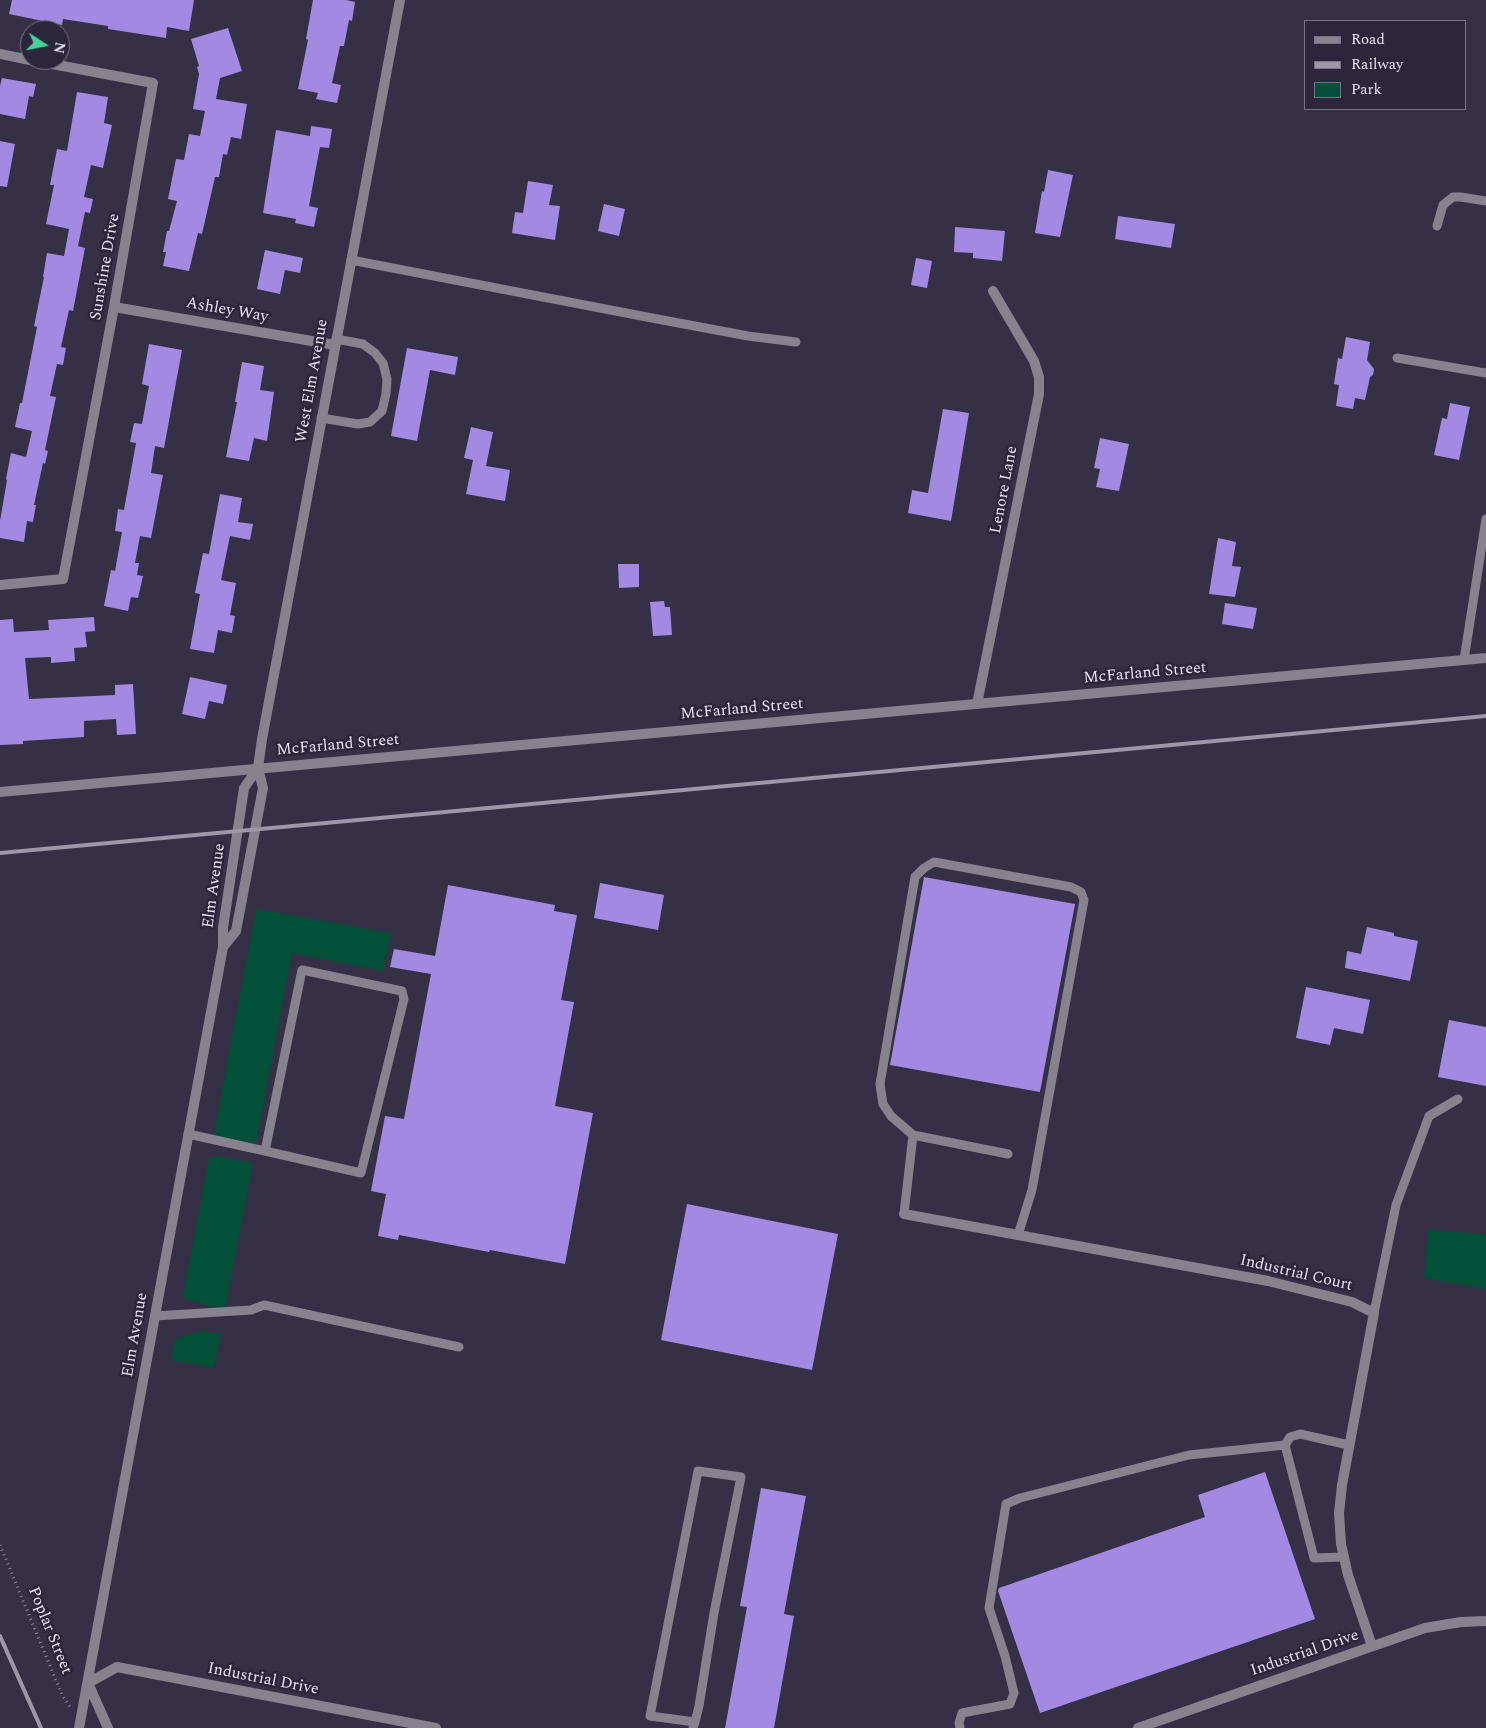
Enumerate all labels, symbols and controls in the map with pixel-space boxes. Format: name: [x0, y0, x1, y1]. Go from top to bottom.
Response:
north arrow: [20, 20, 70, 70]
legend: [1304, 20, 1466, 110]
text: Road: [1351, 28, 1385, 51]
text: N: [48, 40, 71, 55]
text: Railway: [1351, 53, 1403, 76]
text: Park: [1351, 78, 1382, 101]
street label: Sunshine Drive: [87, 212, 125, 322]
street label: Ashley Way: [184, 294, 270, 328]
street label: West Elm Avenue: [293, 318, 333, 444]
street label: Lenore Lane: [987, 445, 1023, 535]
street label: McFarland Street: [1083, 659, 1207, 689]
street label: McFarland Street: [680, 695, 804, 725]
street label: McFarland Street: [276, 731, 400, 761]
street label: Elm Avenue: [200, 842, 230, 930]
street label: Industrial Court: [1238, 1252, 1354, 1296]
street label: Elm Avenue: [119, 1291, 153, 1379]
street label: Poplar Street: [23, 1585, 75, 1677]
street label: Industrial Drive: [1248, 1627, 1362, 1681]
street label: Industrial Drive: [206, 1660, 320, 1700]

